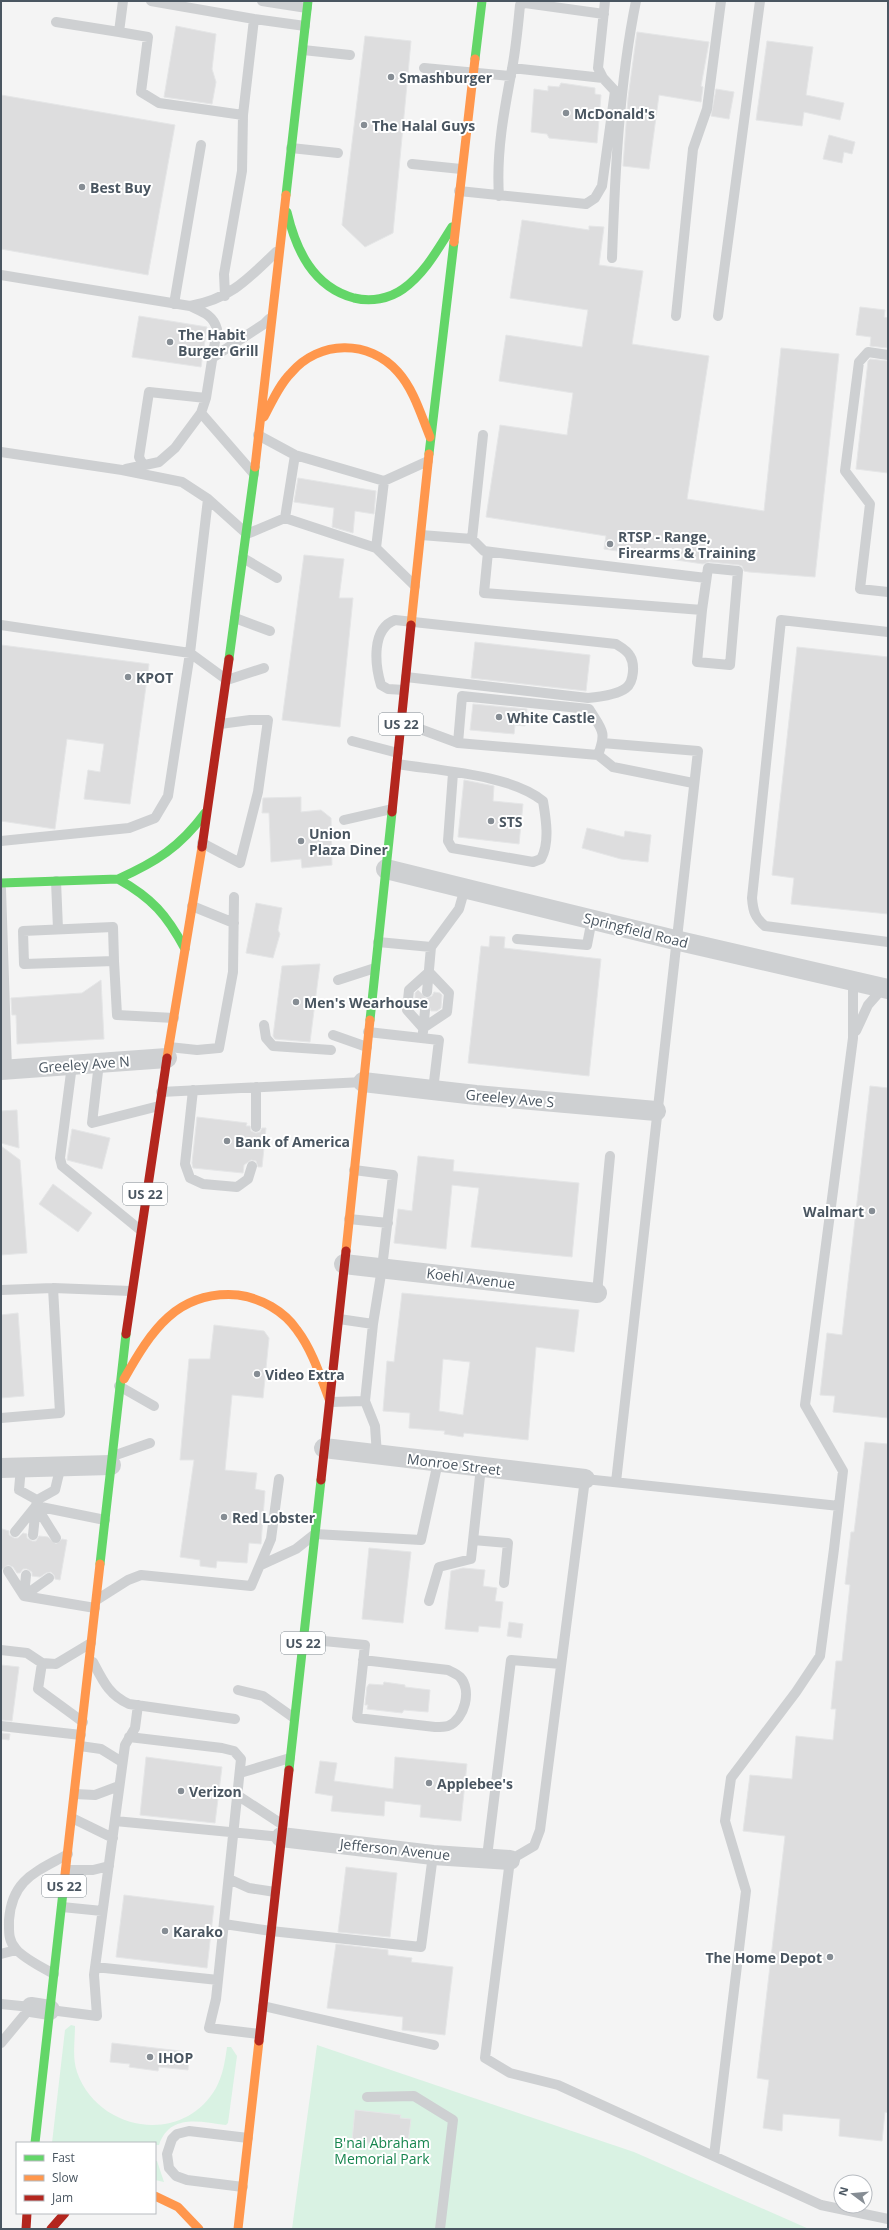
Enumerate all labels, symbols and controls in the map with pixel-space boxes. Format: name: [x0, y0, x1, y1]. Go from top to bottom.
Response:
place label: Smashburger: [399, 68, 493, 87]
marker: Smashburger: [386, 72, 396, 82]
place label: McDonald's: [574, 104, 655, 123]
marker: McDonald's: [561, 108, 571, 118]
place label: The Halal Guys: [372, 116, 475, 135]
marker: The Halal Guys: [359, 120, 369, 130]
place label: Best Buy: [90, 178, 151, 197]
marker: Best Buy: [77, 182, 87, 192]
place label: The Habit Burger Grill: [178, 325, 258, 360]
marker: The Habit Burger Grill: [165, 337, 175, 347]
place label: RTSP - Range, Firearms & Training: [618, 527, 756, 562]
marker: RTSP - Range, Firearms & Training: [605, 539, 615, 549]
place label: KPOT: [136, 668, 173, 687]
marker: KPOT: [123, 672, 133, 682]
place label: White Castle: [507, 708, 595, 727]
marker: White Castle: [494, 712, 504, 722]
road number: US 22: [379, 713, 423, 735]
place label: STS: [499, 812, 523, 831]
marker: STS: [486, 816, 496, 826]
place label: Union Plaza Diner: [309, 824, 389, 859]
marker: Union Plaza Diner: [296, 836, 306, 846]
street label: Springfield Road: [582, 908, 690, 952]
place label: Men's Wearhouse: [304, 993, 428, 1012]
marker: Men's Wearhouse: [291, 997, 301, 1007]
street label: Greeley Ave N: [38, 1051, 130, 1077]
street label: Greeley Ave S: [465, 1085, 555, 1111]
place label: Bank of America: [235, 1132, 350, 1151]
marker: Bank of America: [222, 1136, 232, 1146]
road number: US 22: [123, 1183, 167, 1205]
place label: Walmart: [803, 1202, 864, 1221]
marker: Walmart: [867, 1206, 877, 1216]
street label: Koehl Avenue: [425, 1263, 517, 1293]
place label: Video Extra: [265, 1365, 345, 1384]
marker: Video Extra: [252, 1369, 262, 1379]
street label: Monroe Street: [406, 1449, 502, 1479]
place label: Red Lobster: [232, 1508, 316, 1527]
marker: Red Lobster: [219, 1512, 229, 1522]
road number: US 22: [281, 1632, 325, 1654]
place label: Applebee's: [437, 1774, 513, 1793]
marker: Applebee's: [424, 1778, 434, 1788]
place label: Verizon: [189, 1782, 242, 1801]
marker: Verizon: [176, 1786, 186, 1796]
street label: Jefferson Avenue: [337, 1834, 451, 1864]
road number: US 22: [42, 1875, 86, 1897]
place label: Karako: [173, 1922, 223, 1941]
marker: Karako: [160, 1926, 170, 1936]
place label: The Home Depot: [706, 1948, 822, 1967]
marker: The Home Depot: [825, 1952, 835, 1962]
place label: IHOP: [158, 2048, 193, 2067]
marker: IHOP: [145, 2052, 155, 2062]
park label: B'nai Abraham Memorial Park: [334, 2133, 430, 2168]
legend: [16, 2142, 156, 2214]
text: Fast: [52, 2149, 75, 2166]
text: Slow: [52, 2169, 79, 2186]
north arrow: [833, 2174, 873, 2214]
text: N: [834, 2185, 851, 2197]
text: Jam: [51, 2189, 73, 2206]

